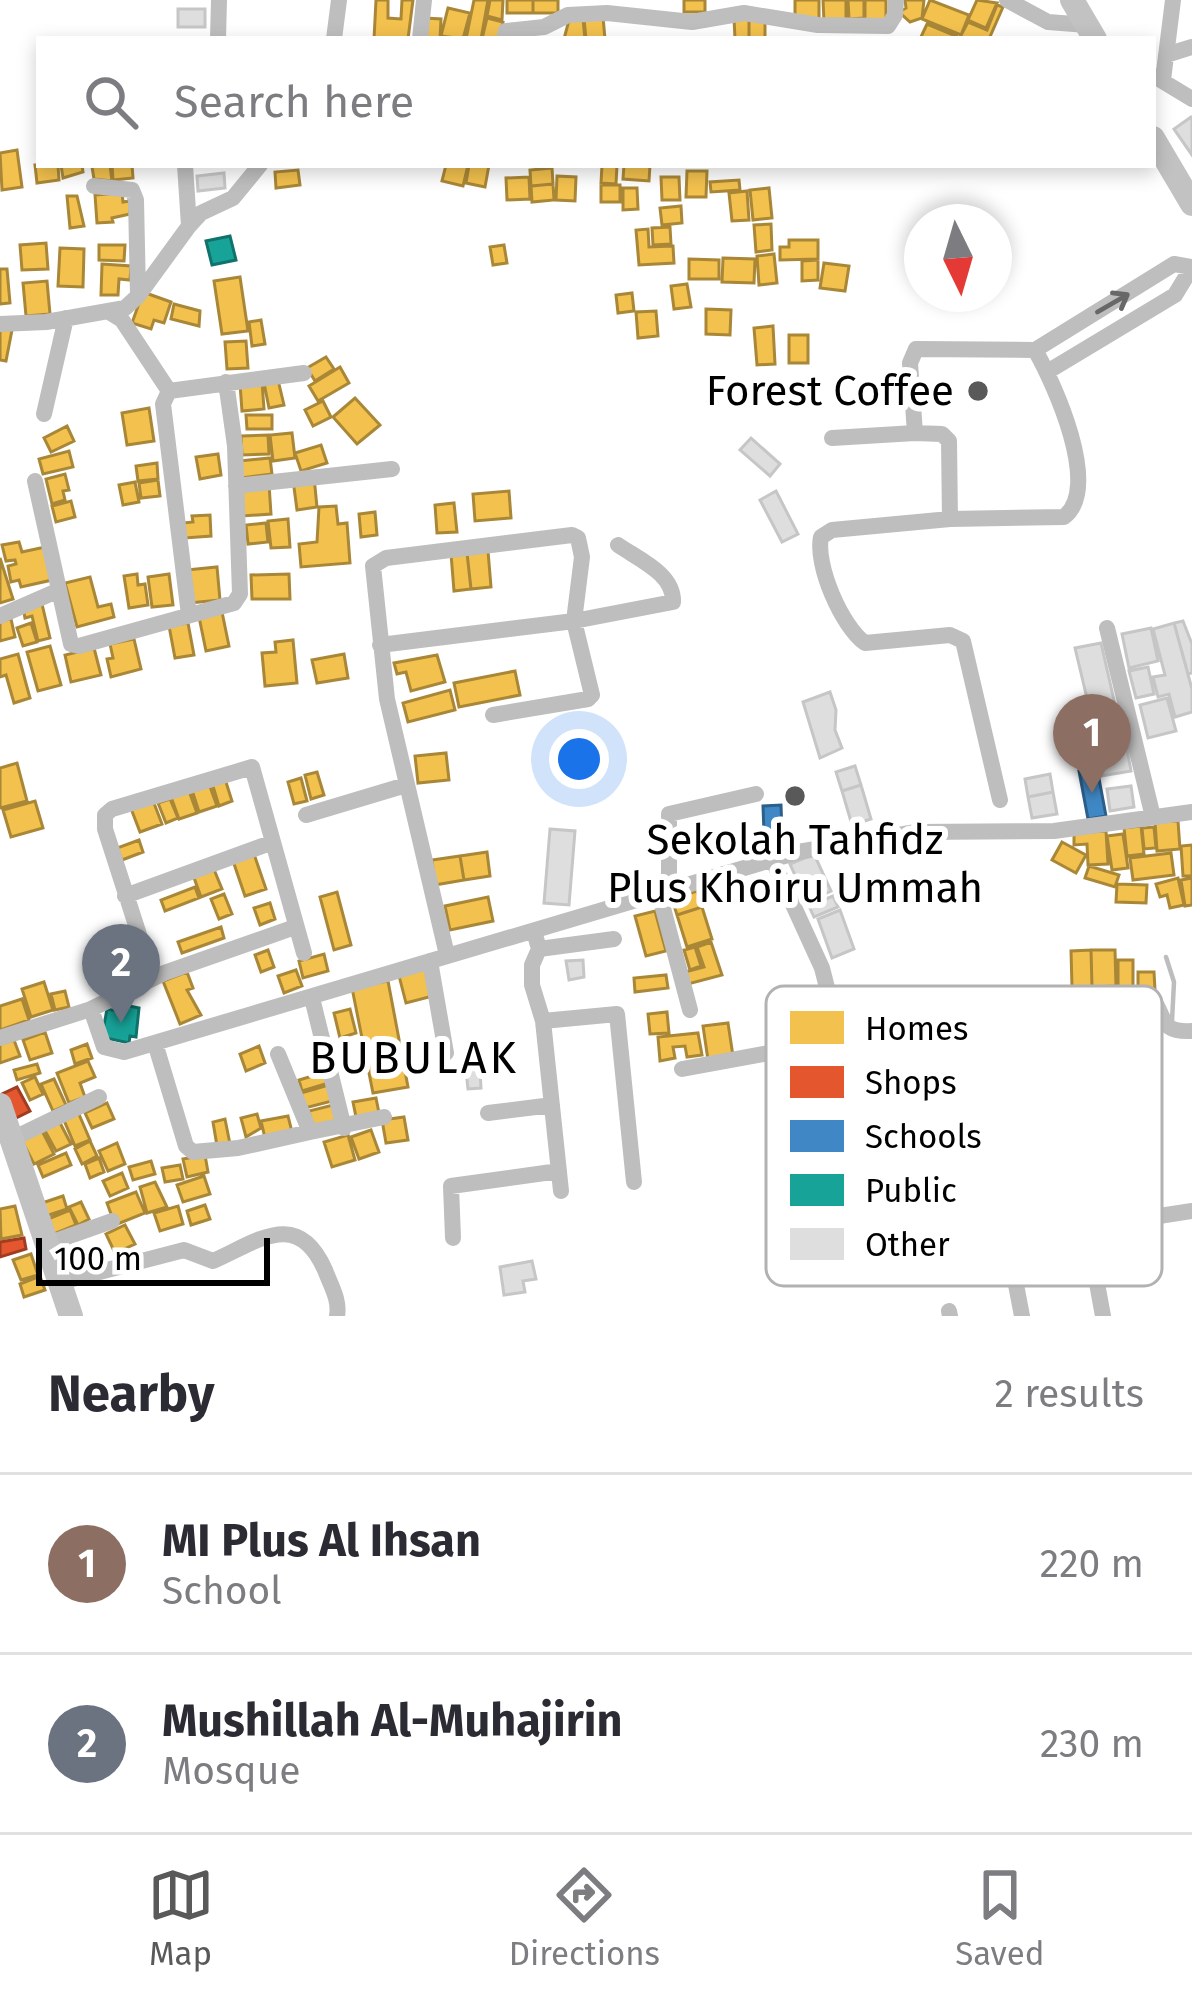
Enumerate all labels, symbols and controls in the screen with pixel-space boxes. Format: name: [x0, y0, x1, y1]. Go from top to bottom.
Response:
search box: [36, 36, 1156, 168]
icon: search: [78, 69, 144, 135]
text: Search here: [174, 75, 414, 129]
north arrow: [904, 204, 1012, 312]
one-way arrow: [1095, 290, 1130, 314]
place label: Forest Coffee: [706, 366, 954, 416]
marker: Forest Coffee: [965, 378, 991, 404]
pin: 1: [1053, 694, 1131, 793]
your location: [549, 729, 609, 789]
marker: Sekolah Tahfidz Plus Khoiru Ummah: [782, 783, 808, 809]
place label: Sekolah Tahfidz Plus Khoiru Ummah: [607, 815, 983, 913]
pin: 2: [82, 924, 160, 1023]
legend: [766, 986, 1162, 1286]
text: Homes: [865, 1009, 968, 1049]
district label: BUBULAK: [309, 1031, 519, 1085]
text: Shops: [865, 1063, 957, 1103]
text: Schools: [865, 1117, 982, 1157]
text: Public: [865, 1171, 957, 1211]
text: Other: [865, 1225, 950, 1265]
scale bar: [36, 1232, 270, 1285]
text: 100 m: [54, 1239, 142, 1279]
text: Nearby: [48, 1363, 214, 1425]
text: 2 results: [995, 1371, 1144, 1417]
text: MI Plus Al Ihsan: [162, 1514, 481, 1568]
text: 1: [78, 1541, 96, 1587]
text: 220 m: [1040, 1541, 1144, 1587]
text: School: [162, 1568, 282, 1614]
text: Mushillah Al-Muhajirin: [162, 1694, 622, 1748]
text: 2: [77, 1721, 97, 1767]
text: 230 m: [1040, 1721, 1144, 1767]
text: Mosque: [162, 1748, 301, 1794]
tab: Map: [148, 1862, 214, 1974]
tab: Directions: [509, 1862, 660, 1974]
tab: Saved: [955, 1862, 1044, 1974]

